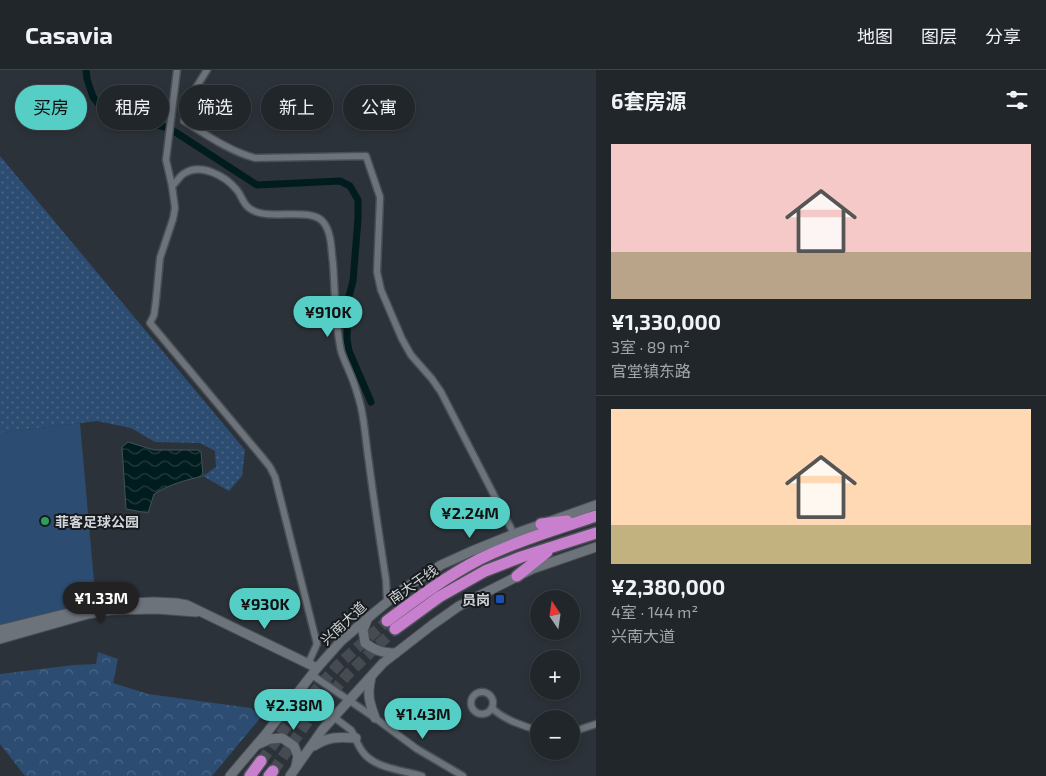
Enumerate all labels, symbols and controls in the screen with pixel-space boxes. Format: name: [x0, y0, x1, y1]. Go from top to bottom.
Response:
text: Casavia: [25, 20, 113, 49]
text: 地图: [857, 25, 893, 47]
text: 图层: [921, 25, 957, 47]
text: 分享: [985, 25, 1021, 47]
chip: 买房: [15, 85, 87, 130]
chip: 租房: [97, 85, 169, 130]
chip: 筛选: [179, 85, 251, 130]
chip: 新上: [261, 85, 333, 130]
chip: 公寓: [343, 85, 415, 130]
icon: filters: [1003, 86, 1031, 114]
text: 6套房源: [611, 88, 686, 113]
icon: home: [776, 176, 866, 266]
pin: ¥910K: [293, 296, 363, 338]
text: ¥910K: [304, 302, 352, 321]
text: ¥1,330,000: [611, 309, 721, 334]
text: 3室 · 89 m²: [611, 337, 690, 356]
text: 官堂镇东路: [611, 361, 691, 380]
icon: home: [776, 442, 866, 532]
pin: ¥2.24M: [429, 496, 511, 539]
text: ¥2.24M: [441, 503, 499, 522]
place label: 菲客足球公园: [55, 513, 139, 530]
marker: 菲客足球公园: [39, 515, 51, 527]
street label: 南大干线: [385, 561, 441, 607]
text: ¥2,380,000: [611, 574, 725, 599]
pin: ¥1.33M: [60, 582, 142, 624]
text: ¥1.33M: [74, 588, 128, 607]
pin: ¥930K: [230, 588, 300, 630]
north arrow: [530, 590, 580, 640]
map controls: [530, 590, 580, 760]
place label: 员岗: [462, 591, 490, 608]
marker: 员岗: [494, 593, 506, 605]
text: ¥930K: [240, 594, 290, 613]
street label: 兴南大道: [317, 598, 369, 648]
text: 4室 · 144 m²: [611, 602, 698, 621]
text: 兴南大道: [611, 626, 675, 645]
button: +: [530, 650, 580, 700]
pin: ¥2.38M: [253, 688, 335, 731]
text: ¥2.38M: [265, 695, 323, 714]
pin: ¥1.43M: [382, 698, 464, 740]
text: ¥1.43M: [395, 704, 451, 723]
button: −: [530, 710, 580, 760]

